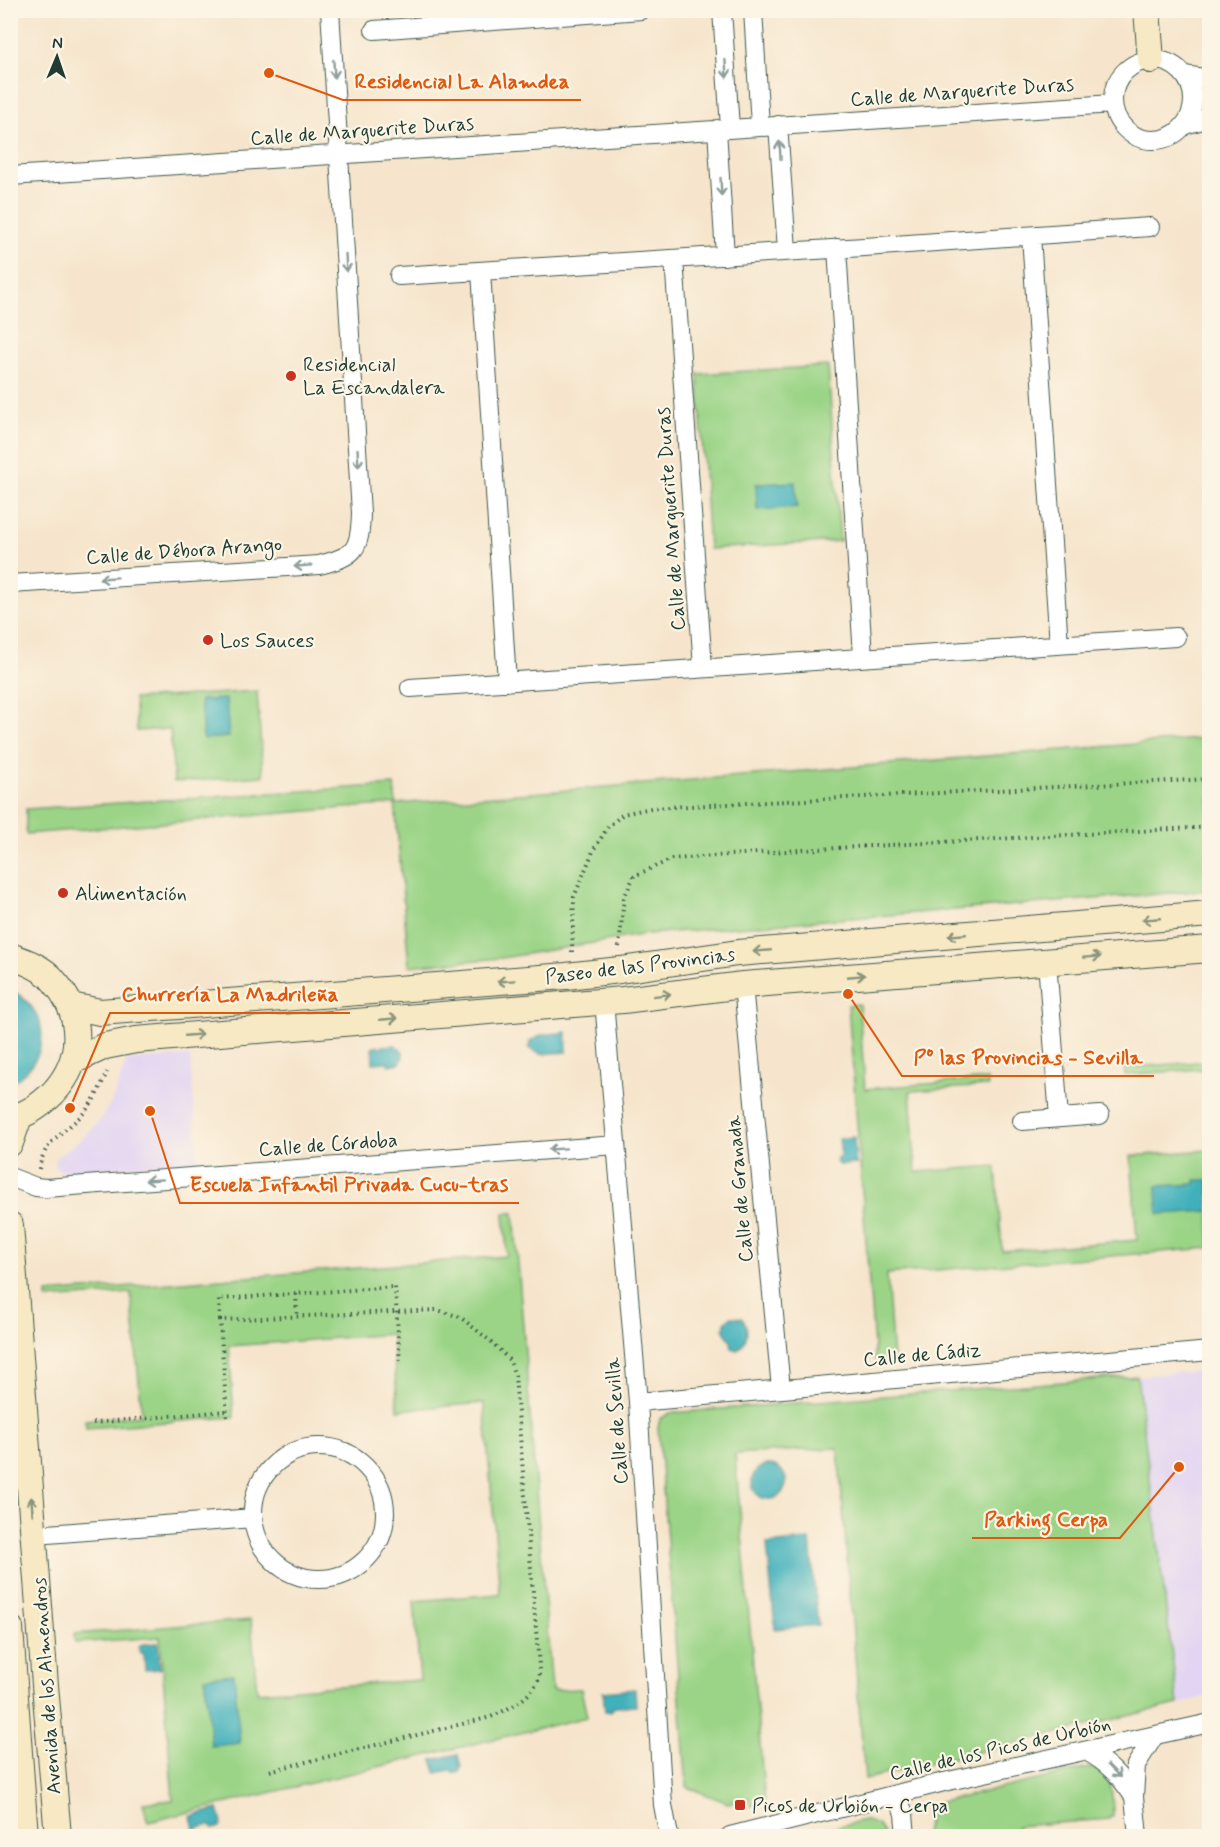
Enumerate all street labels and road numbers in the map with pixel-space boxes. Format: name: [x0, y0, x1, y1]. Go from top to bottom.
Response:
street label: Calle de Marguerite Duras: [849, 71, 1075, 114]
street label: Calle de Marguerite Duras: [249, 110, 475, 153]
street label: Calle de Marguerite Duras: [650, 406, 693, 632]
street label: Calle de Débora Arango: [85, 531, 283, 573]
street label: Paseo de las Provincias: [544, 941, 737, 992]
street label: Calle de Granada: [721, 1113, 760, 1263]
street label: Calle de Córdoba: [258, 1127, 399, 1164]
street label: Calle de Cádiz: [862, 1337, 982, 1374]
street label: Calle de Sevilla: [600, 1355, 635, 1485]
street label: Avenida de los Almendros: [26, 1576, 69, 1795]
street label: Calle de los Picos de Urbión: [887, 1711, 1114, 1788]

